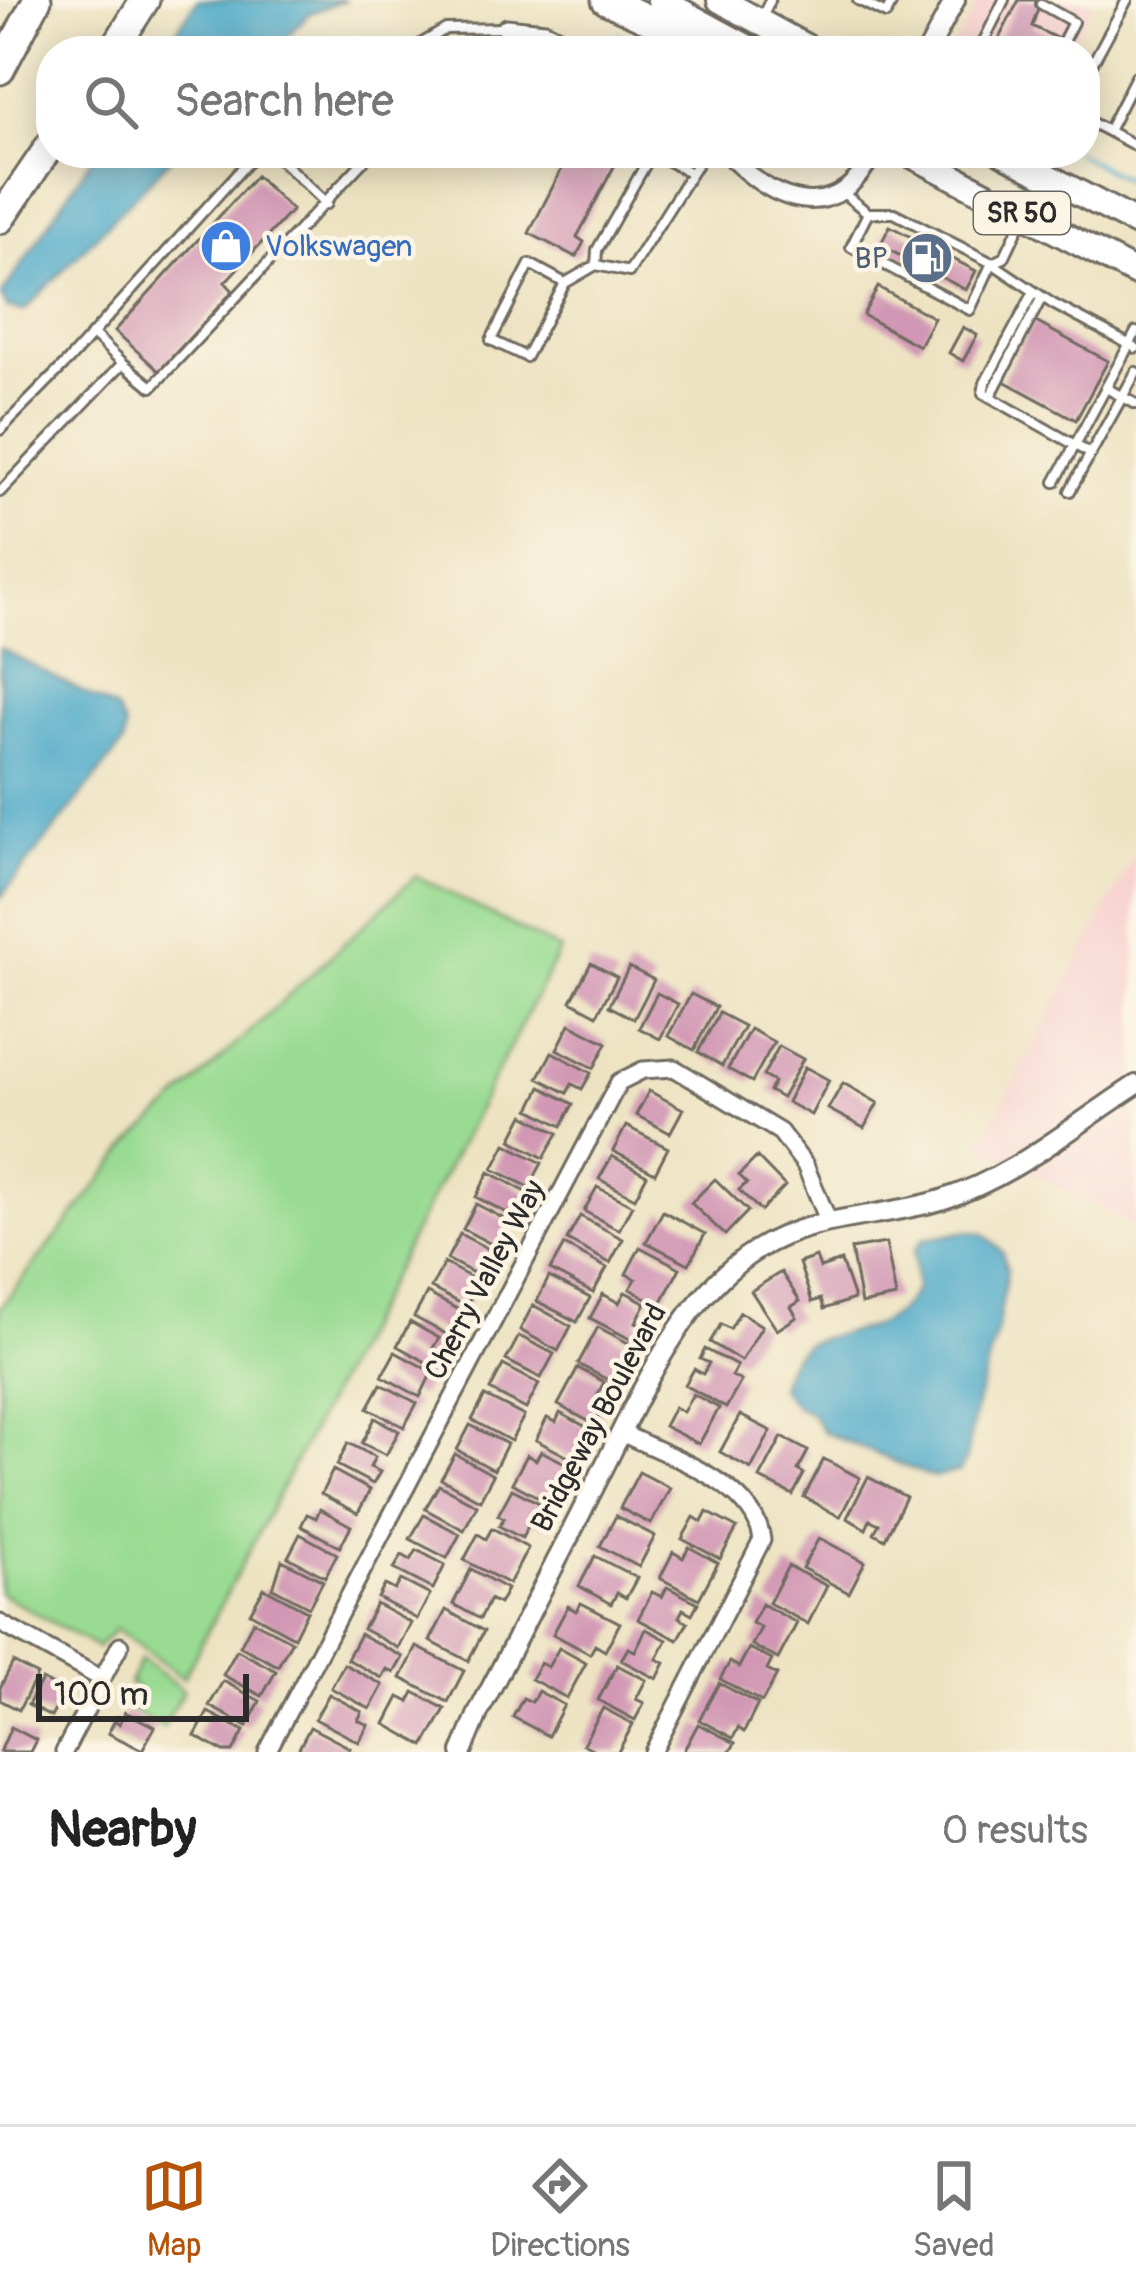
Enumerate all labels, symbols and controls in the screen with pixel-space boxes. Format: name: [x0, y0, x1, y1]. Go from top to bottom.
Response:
search box: [36, 36, 1100, 168]
icon: search: [78, 69, 144, 135]
text: Search here: [174, 74, 394, 130]
road number: SR 50: [974, 192, 1070, 234]
shop icon: Volkswagen: [198, 218, 254, 274]
place label: Volkswagen: [265, 228, 413, 265]
fuel station icon: BP: [899, 230, 955, 286]
place label: BP: [854, 240, 888, 277]
street label: Cherry Valley Way: [417, 1174, 553, 1386]
street label: Bridgeway Boulevard: [523, 1297, 675, 1539]
scale bar: [36, 1668, 249, 1721]
text: 100 m: [54, 1674, 148, 1715]
text: Nearby: [48, 1798, 196, 1862]
text: 0 results: [942, 1806, 1088, 1855]
tab: Map: [141, 2153, 207, 2266]
tab: Directions: [490, 2153, 630, 2266]
tab: Saved: [913, 2153, 995, 2266]

